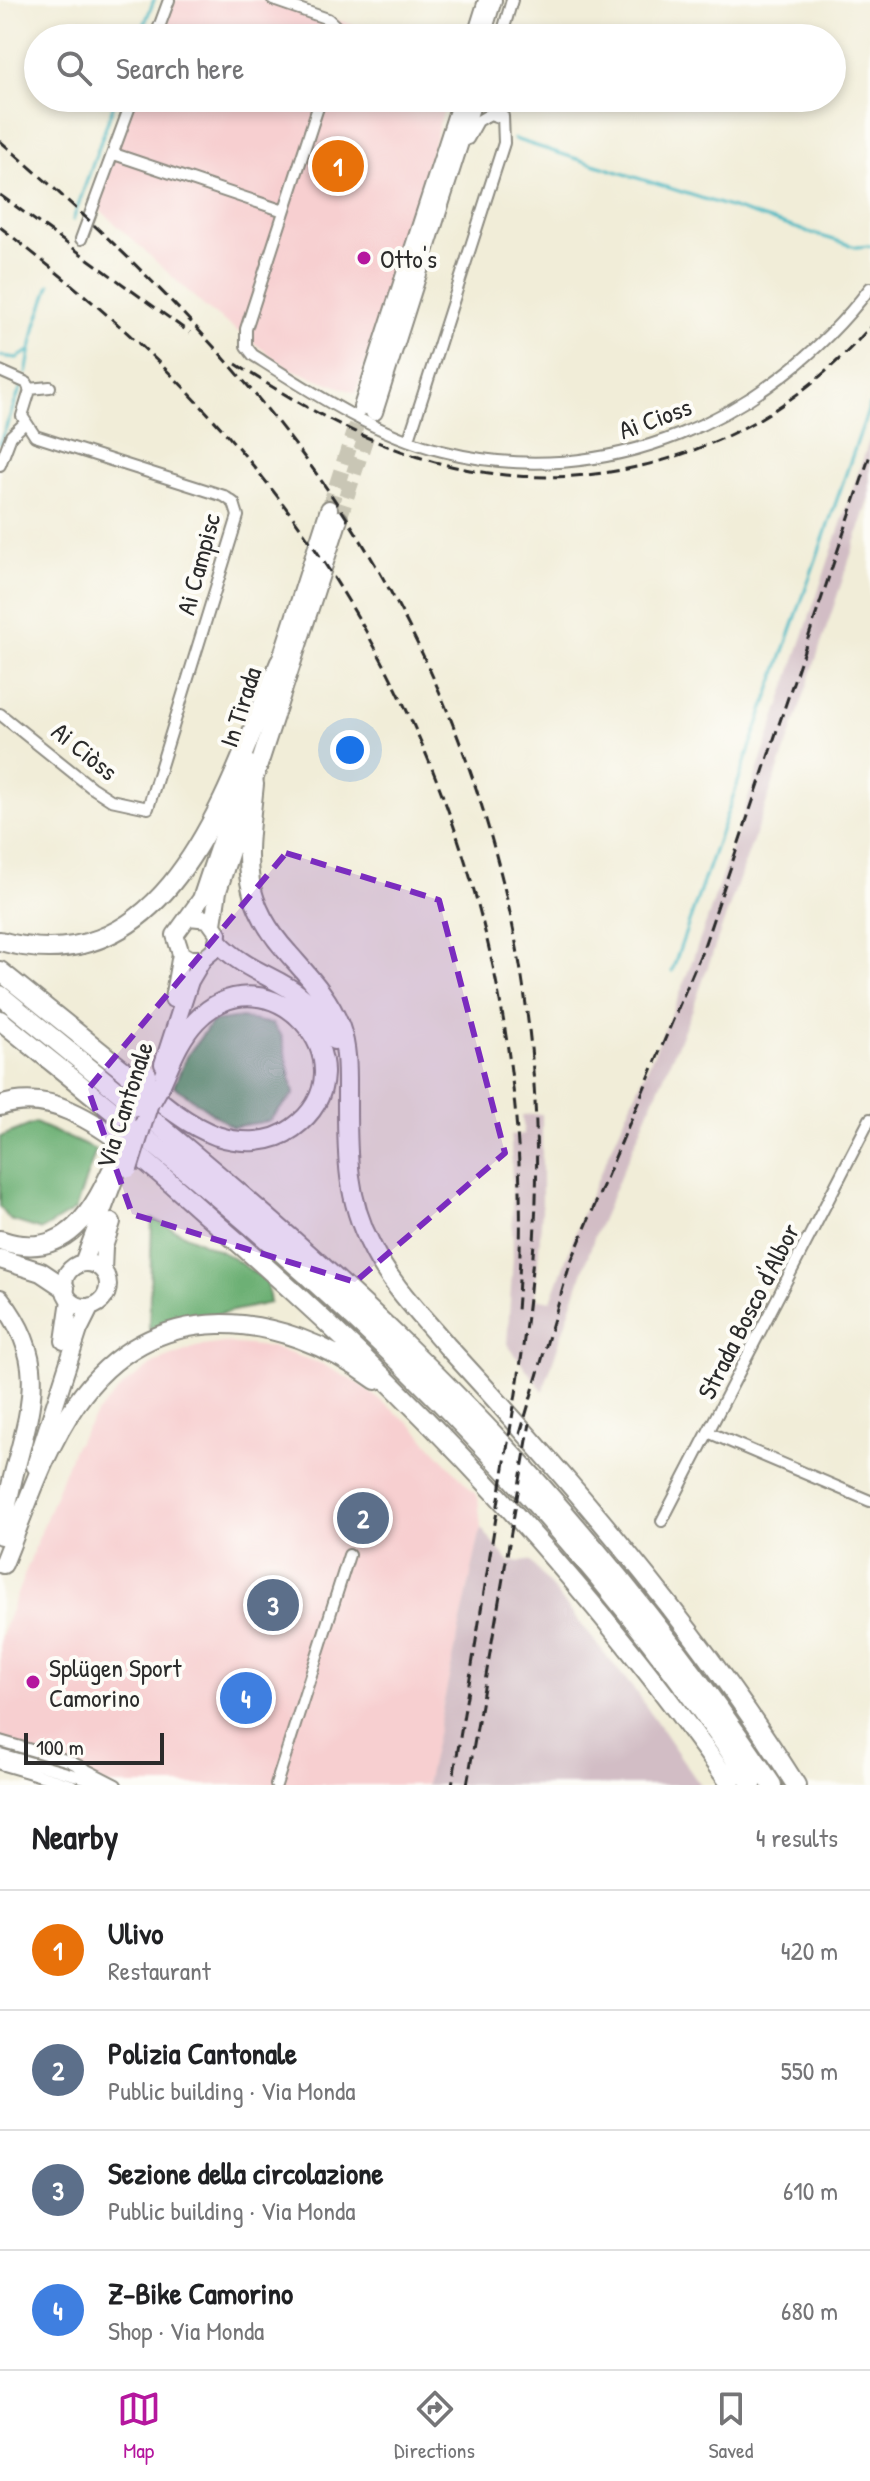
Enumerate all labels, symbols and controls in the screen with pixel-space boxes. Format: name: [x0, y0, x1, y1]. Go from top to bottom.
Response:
search box: [24, 24, 846, 112]
icon: search: [52, 46, 96, 90]
text: Search here: [116, 48, 244, 88]
pin: 1: [312, 136, 364, 196]
place label: Otto's: [380, 241, 437, 276]
marker: Otto's: [355, 249, 373, 267]
street label: Ai Cioss: [614, 389, 696, 447]
street label: Ai Campisc: [168, 509, 228, 619]
street label: In Tirada: [211, 662, 269, 752]
street label: Ai Ciòss: [45, 714, 125, 788]
your location: [330, 730, 370, 770]
street label: Via Cantonale: [87, 1037, 161, 1173]
street label: Strada Bosco d'Albor: [689, 1217, 807, 1405]
pin: 2: [337, 1488, 389, 1548]
pin: 3: [247, 1575, 299, 1635]
place label: Splügen Sport Camorino: [49, 1650, 183, 1715]
pin: 4: [220, 1668, 272, 1728]
marker: Splügen Sport Camorino: [24, 1673, 42, 1691]
scale bar: [24, 1729, 164, 1765]
text: 100 m: [36, 1732, 84, 1762]
text: Nearby: [32, 1814, 118, 1860]
text: 4 results: [756, 1820, 838, 1855]
text: Ulivo: [108, 1913, 163, 1953]
text: 1: [53, 1933, 63, 1968]
text: 420 m: [781, 1933, 838, 1968]
text: Restaurant: [108, 1953, 211, 1988]
text: Polizia Cantonale: [108, 2033, 297, 2073]
text: 2: [52, 2053, 64, 2088]
text: 550 m: [781, 2053, 838, 2088]
text: Public building · Via Monda: [108, 2073, 355, 2108]
text: Sezione della circolazione: [108, 2153, 384, 2193]
text: 3: [52, 2173, 64, 2208]
text: 610 m: [783, 2173, 838, 2208]
text: Public building · Via Monda: [108, 2193, 355, 2228]
text: Z-Bike Camorino: [108, 2273, 293, 2313]
text: 4: [53, 2293, 63, 2328]
text: 680 m: [781, 2293, 838, 2328]
text: Shop · Via Monda: [108, 2313, 264, 2348]
tab: Map: [117, 2387, 161, 2465]
tab: Directions: [394, 2387, 475, 2465]
tab: Saved: [708, 2387, 753, 2465]

